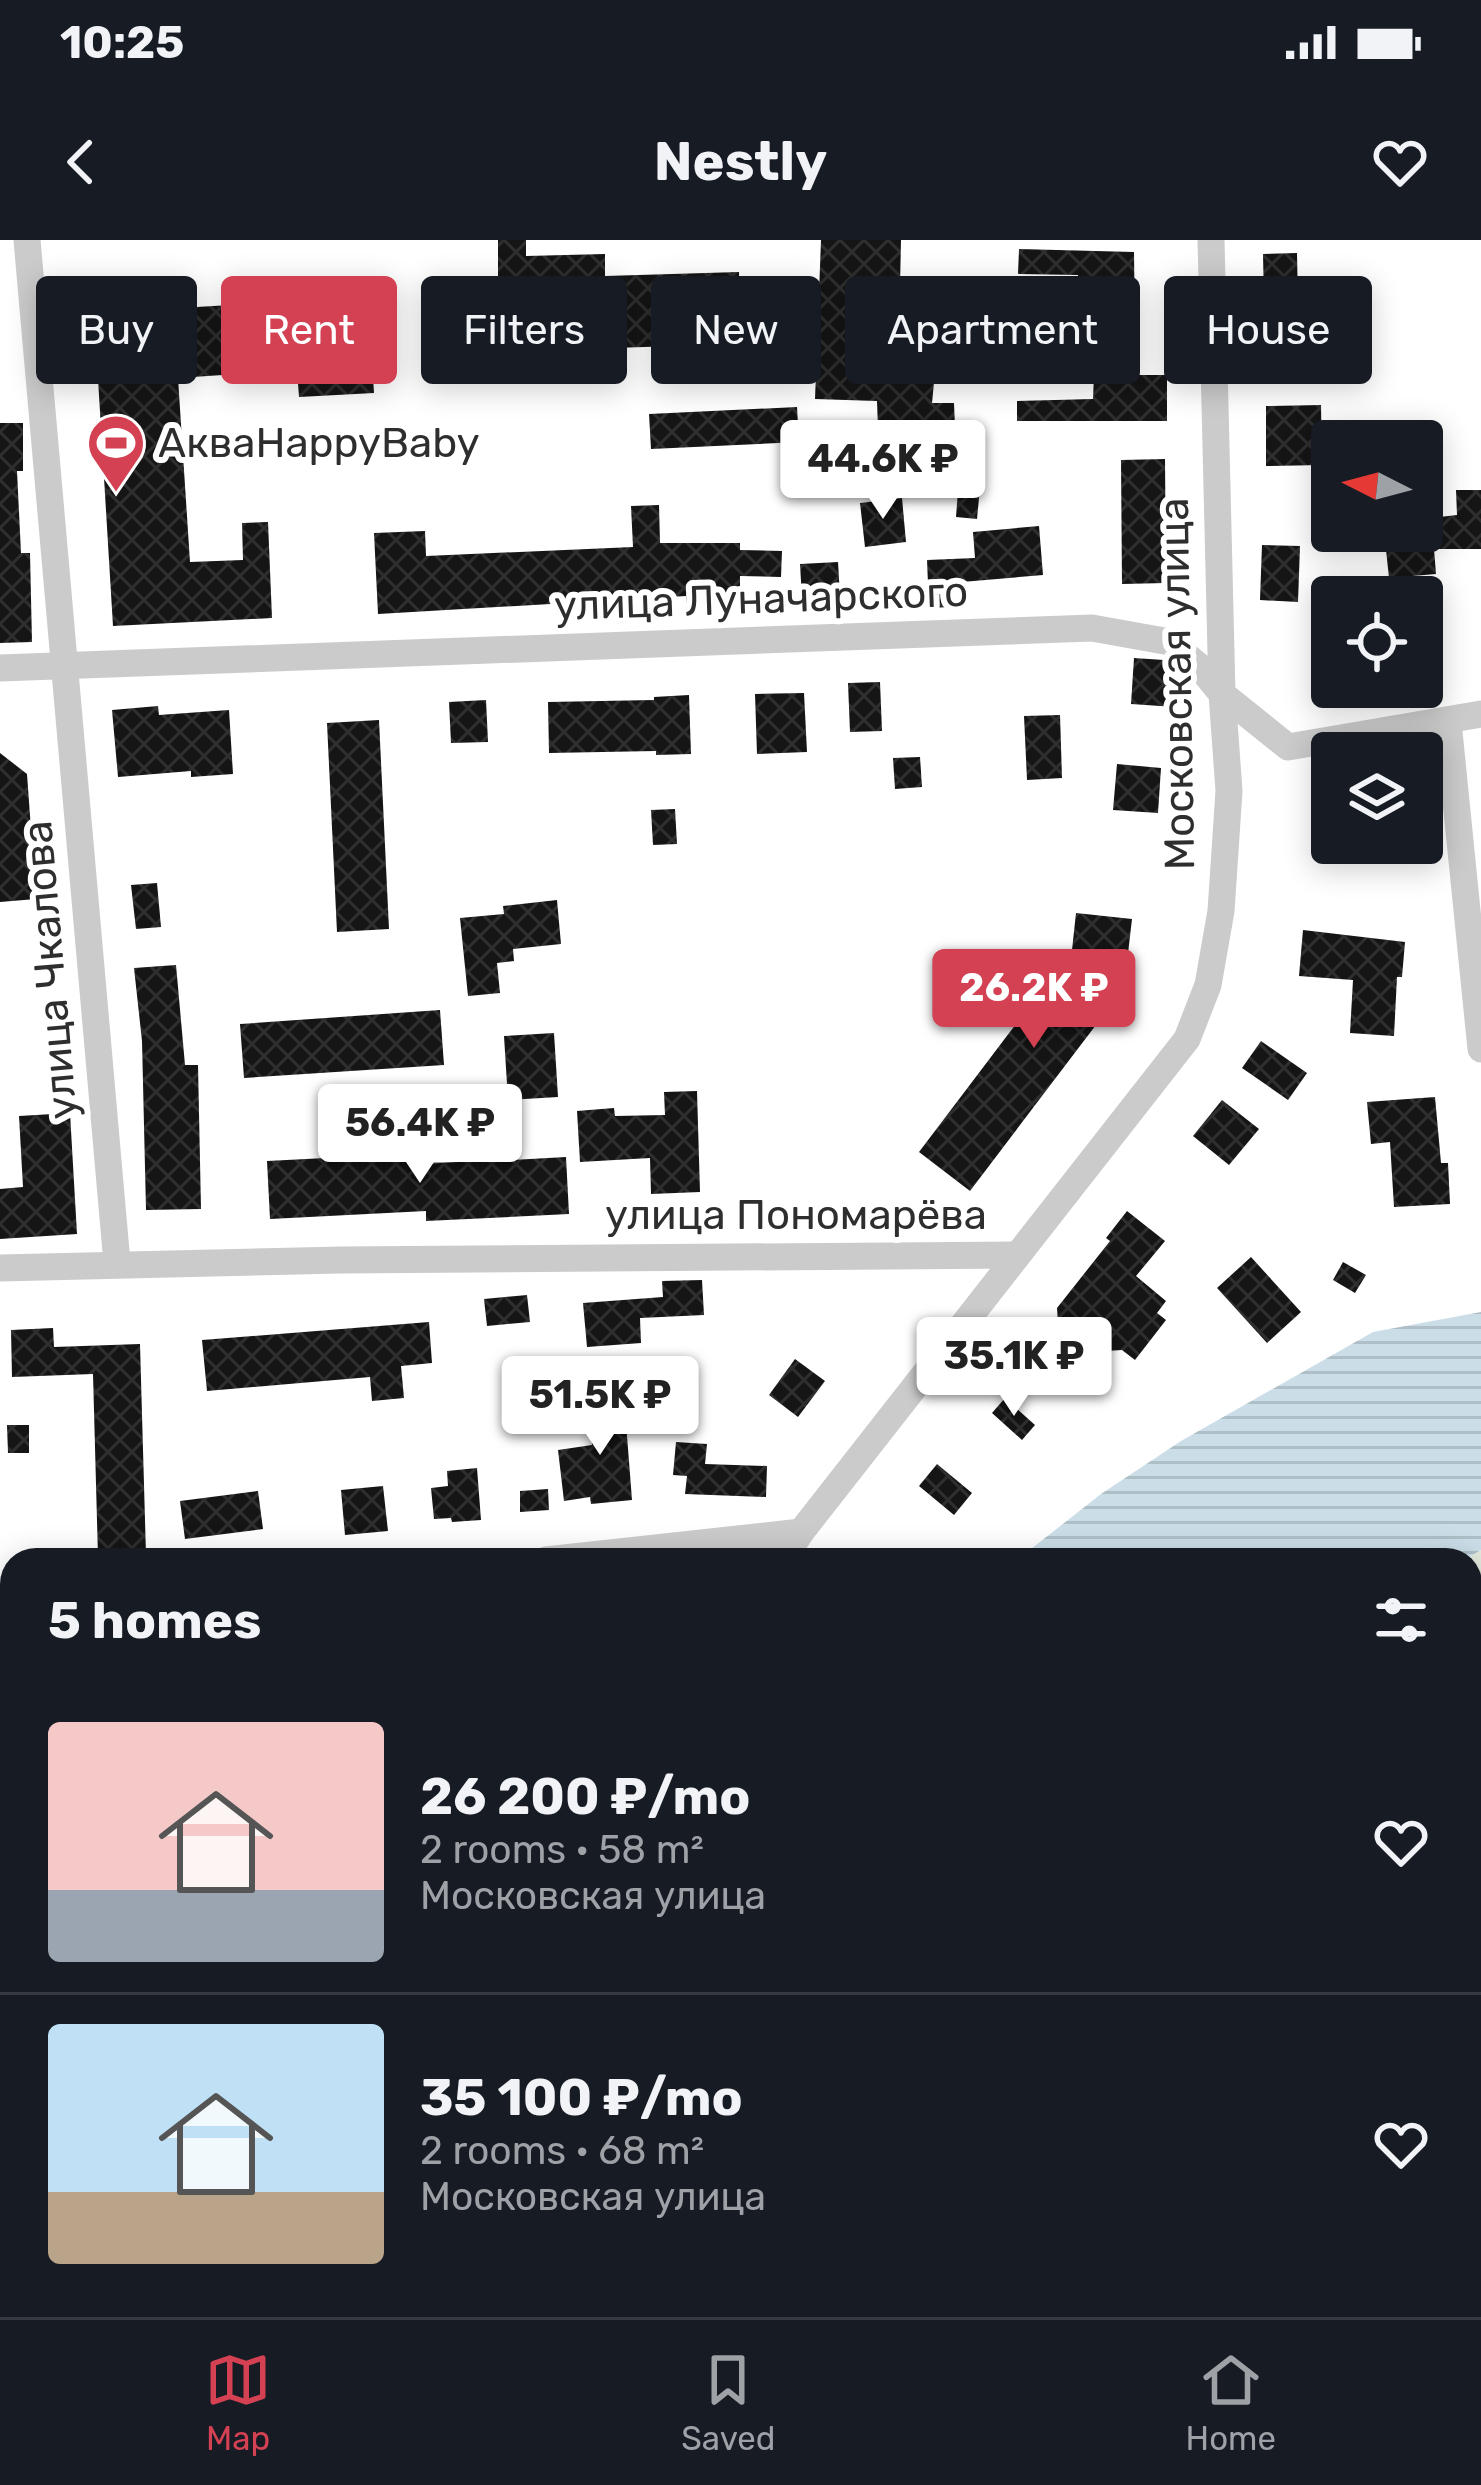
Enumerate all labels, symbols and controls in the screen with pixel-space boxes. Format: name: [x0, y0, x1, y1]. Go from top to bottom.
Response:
text: 10:25: [60, 16, 184, 69]
icon: back: [48, 129, 114, 195]
icon: heart: [1367, 129, 1433, 195]
text: Nestly: [654, 130, 827, 194]
chip: Buy: [36, 276, 197, 384]
chip: Rent: [221, 276, 397, 384]
chip: Filters: [421, 276, 627, 384]
chip: New: [651, 276, 821, 384]
chip: Apartment: [845, 276, 1140, 384]
chip: House: [1164, 276, 1372, 384]
sports icon: АкваHappyBaby: [85, 412, 147, 494]
place label: АкваHappyBaby: [158, 418, 480, 468]
pin: 44.6K ₽: [772, 420, 994, 522]
north arrow: [1311, 420, 1443, 552]
map controls: [1311, 420, 1443, 864]
text: 44.6K ₽: [807, 436, 959, 482]
street label: Московская улица: [1149, 497, 1205, 871]
street label: улица Луначарского: [553, 567, 969, 631]
button: locate: [1311, 576, 1443, 708]
button: layers: [1311, 732, 1443, 864]
street label: улица Чкалова: [12, 819, 88, 1121]
pin: 26.2K ₽: [923, 949, 1145, 1051]
text: 26.2K ₽: [959, 965, 1109, 1011]
pin: 56.4K ₽: [309, 1084, 531, 1186]
text: 56.4K ₽: [345, 1100, 495, 1146]
street label: улица Пономарёва: [605, 1190, 987, 1240]
pin: 35.1K ₽: [903, 1317, 1125, 1419]
text: 35.1K ₽: [944, 1333, 1084, 1379]
pin: 51.5K ₽: [489, 1356, 711, 1458]
text: 51.5K ₽: [529, 1372, 671, 1418]
icon: filters: [1368, 1587, 1434, 1653]
text: 5 homes: [48, 1590, 261, 1651]
text: 26 200 ₽/mo: [420, 1766, 750, 1827]
icon: home: [144, 1770, 288, 1914]
icon: heart: [1368, 1809, 1434, 1875]
text: 2 rooms · 58 m²: [420, 1827, 704, 1873]
text: Московская улица: [420, 1873, 766, 1919]
text: 35 100 ₽/mo: [420, 2067, 743, 2128]
icon: home: [144, 2072, 288, 2216]
icon: heart: [1368, 2111, 1434, 2177]
text: 2 rooms · 68 m²: [420, 2128, 704, 2174]
text: Московская улица: [420, 2174, 766, 2220]
tab: Map: [205, 2347, 271, 2458]
tab: Saved: [681, 2347, 775, 2458]
tab: Home: [1186, 2347, 1276, 2458]

